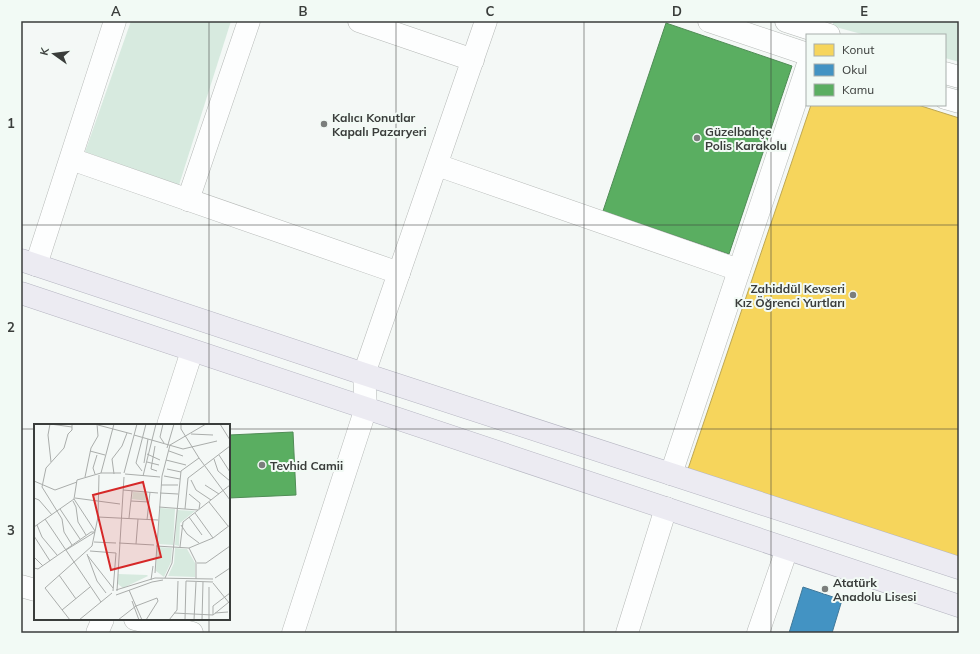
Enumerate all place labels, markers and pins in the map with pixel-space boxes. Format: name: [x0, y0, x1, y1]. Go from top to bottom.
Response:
place label: Kalıcı Konutlar Kapalı Pazaryeri: [332, 110, 427, 139]
marker: Kalıcı Konutlar Kapalı Pazaryeri: [319, 119, 329, 129]
place label: Güzelbahçe Polis Karakolu: [705, 124, 787, 153]
marker: Güzelbahçe Polis Karakolu: [692, 133, 702, 143]
place label: Zahiddül Kevseri Kız Öğrenci Yurtları: [735, 281, 845, 310]
marker: Zahiddül Kevseri Kız Öğrenci Yurtları: [848, 290, 858, 300]
place label: Tevhid Camii: [270, 458, 343, 473]
marker: Tevhid Camii: [257, 460, 267, 470]
place label: Atatürk Anadolu Lisesi: [833, 575, 916, 604]
marker: Atatürk Anadolu Lisesi: [820, 584, 830, 594]

